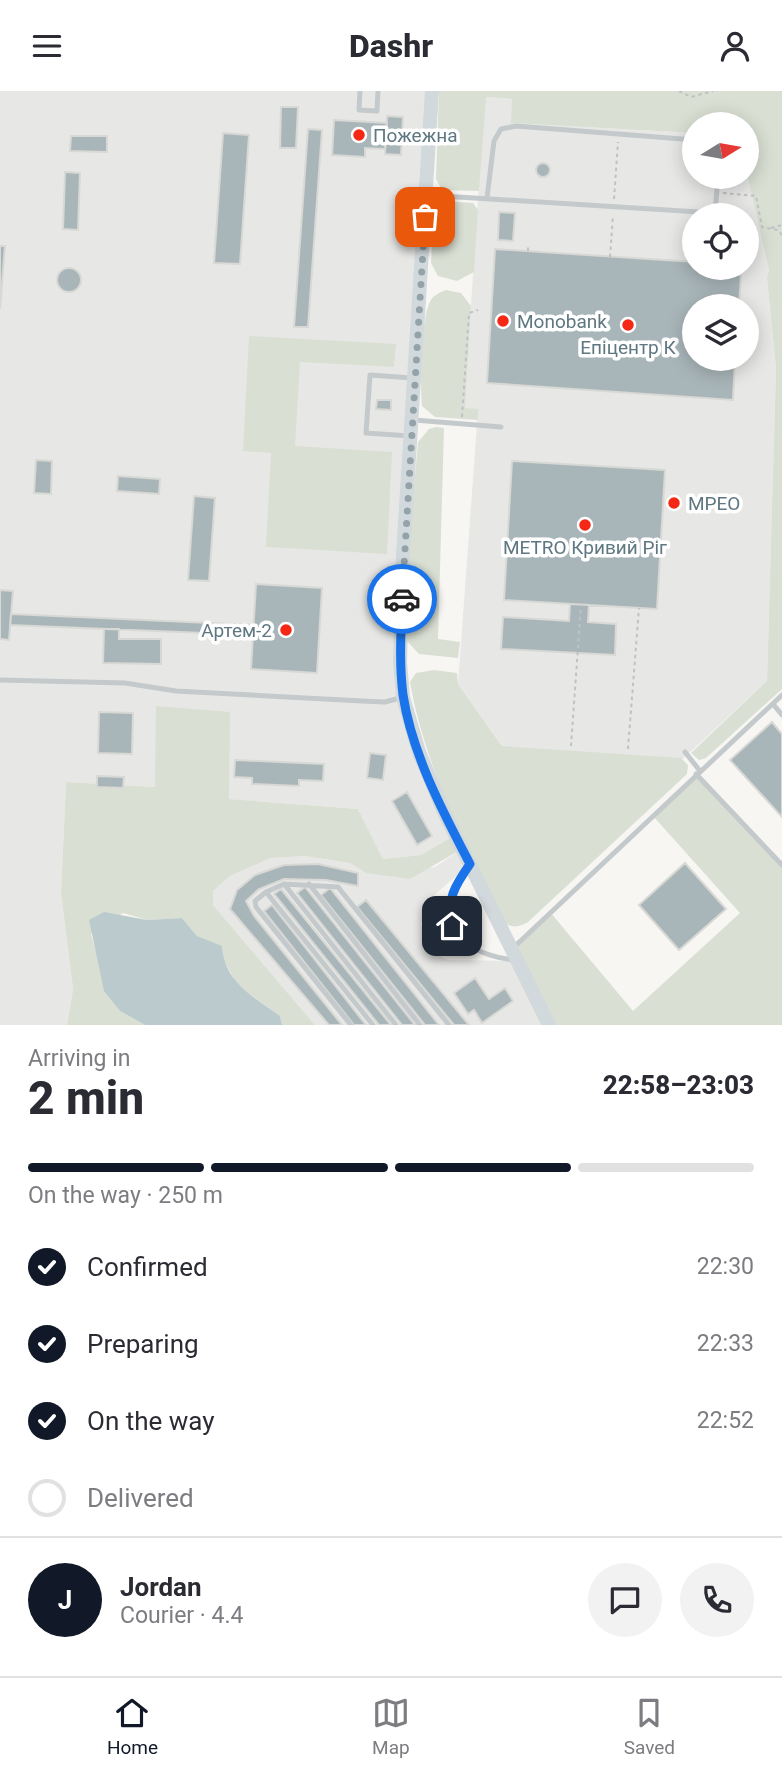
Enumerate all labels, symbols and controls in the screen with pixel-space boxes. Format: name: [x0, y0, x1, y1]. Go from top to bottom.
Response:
icon: menu: [28, 27, 66, 65]
text: Dashr: [349, 27, 433, 65]
icon: person: [716, 27, 754, 65]
north arrow: [682, 112, 760, 189]
map controls: [682, 112, 759, 371]
place label: Пожежна: [373, 124, 458, 147]
marker: Пожежна: [351, 127, 367, 143]
pin: [395, 187, 455, 247]
icon: bag: [406, 198, 444, 236]
button: locate: [682, 203, 759, 280]
button: layers: [682, 294, 759, 371]
place label: Monobank: [517, 310, 607, 333]
marker: Monobank: [495, 313, 511, 329]
marker: Епіцентр К: [620, 317, 636, 333]
place label: Епіцентр К: [580, 336, 676, 359]
place label: МРЕО: [688, 492, 740, 515]
marker: МРЕО: [666, 495, 682, 511]
marker: METRO Кривий Ріг: [577, 517, 593, 533]
place label: METRO Кривий Ріг: [503, 536, 667, 559]
courier: [367, 564, 437, 634]
icon: car: [383, 580, 421, 618]
place label: Артем-2: [201, 619, 272, 642]
marker: Артем-2: [278, 622, 294, 638]
pin: [422, 896, 482, 956]
icon: home: [433, 907, 471, 945]
text: Arriving in: [28, 1045, 131, 1072]
text: 22:58–23:03: [603, 1070, 754, 1100]
text: 2 min: [28, 1071, 144, 1125]
text: On the way · 250 m: [28, 1182, 223, 1209]
icon: check: [28, 1248, 66, 1286]
text: Confirmed: [87, 1252, 208, 1282]
text: 22:30: [697, 1253, 754, 1280]
icon: check: [28, 1325, 66, 1363]
text: Preparing: [87, 1329, 199, 1359]
text: 22:33: [697, 1330, 754, 1357]
icon: check: [28, 1402, 66, 1440]
text: On the way: [87, 1406, 215, 1436]
text: 22:52: [697, 1407, 754, 1434]
text: Delivered: [87, 1483, 194, 1513]
button: chat: [588, 1563, 662, 1637]
button: phone: [680, 1563, 754, 1637]
text: Jordan: [120, 1572, 202, 1602]
text: J: [58, 1585, 72, 1615]
text: Courier · 4.4: [120, 1602, 243, 1629]
tab: Home: [107, 1694, 158, 1759]
tab: Map: [372, 1694, 410, 1759]
tab: Saved: [624, 1694, 675, 1759]

